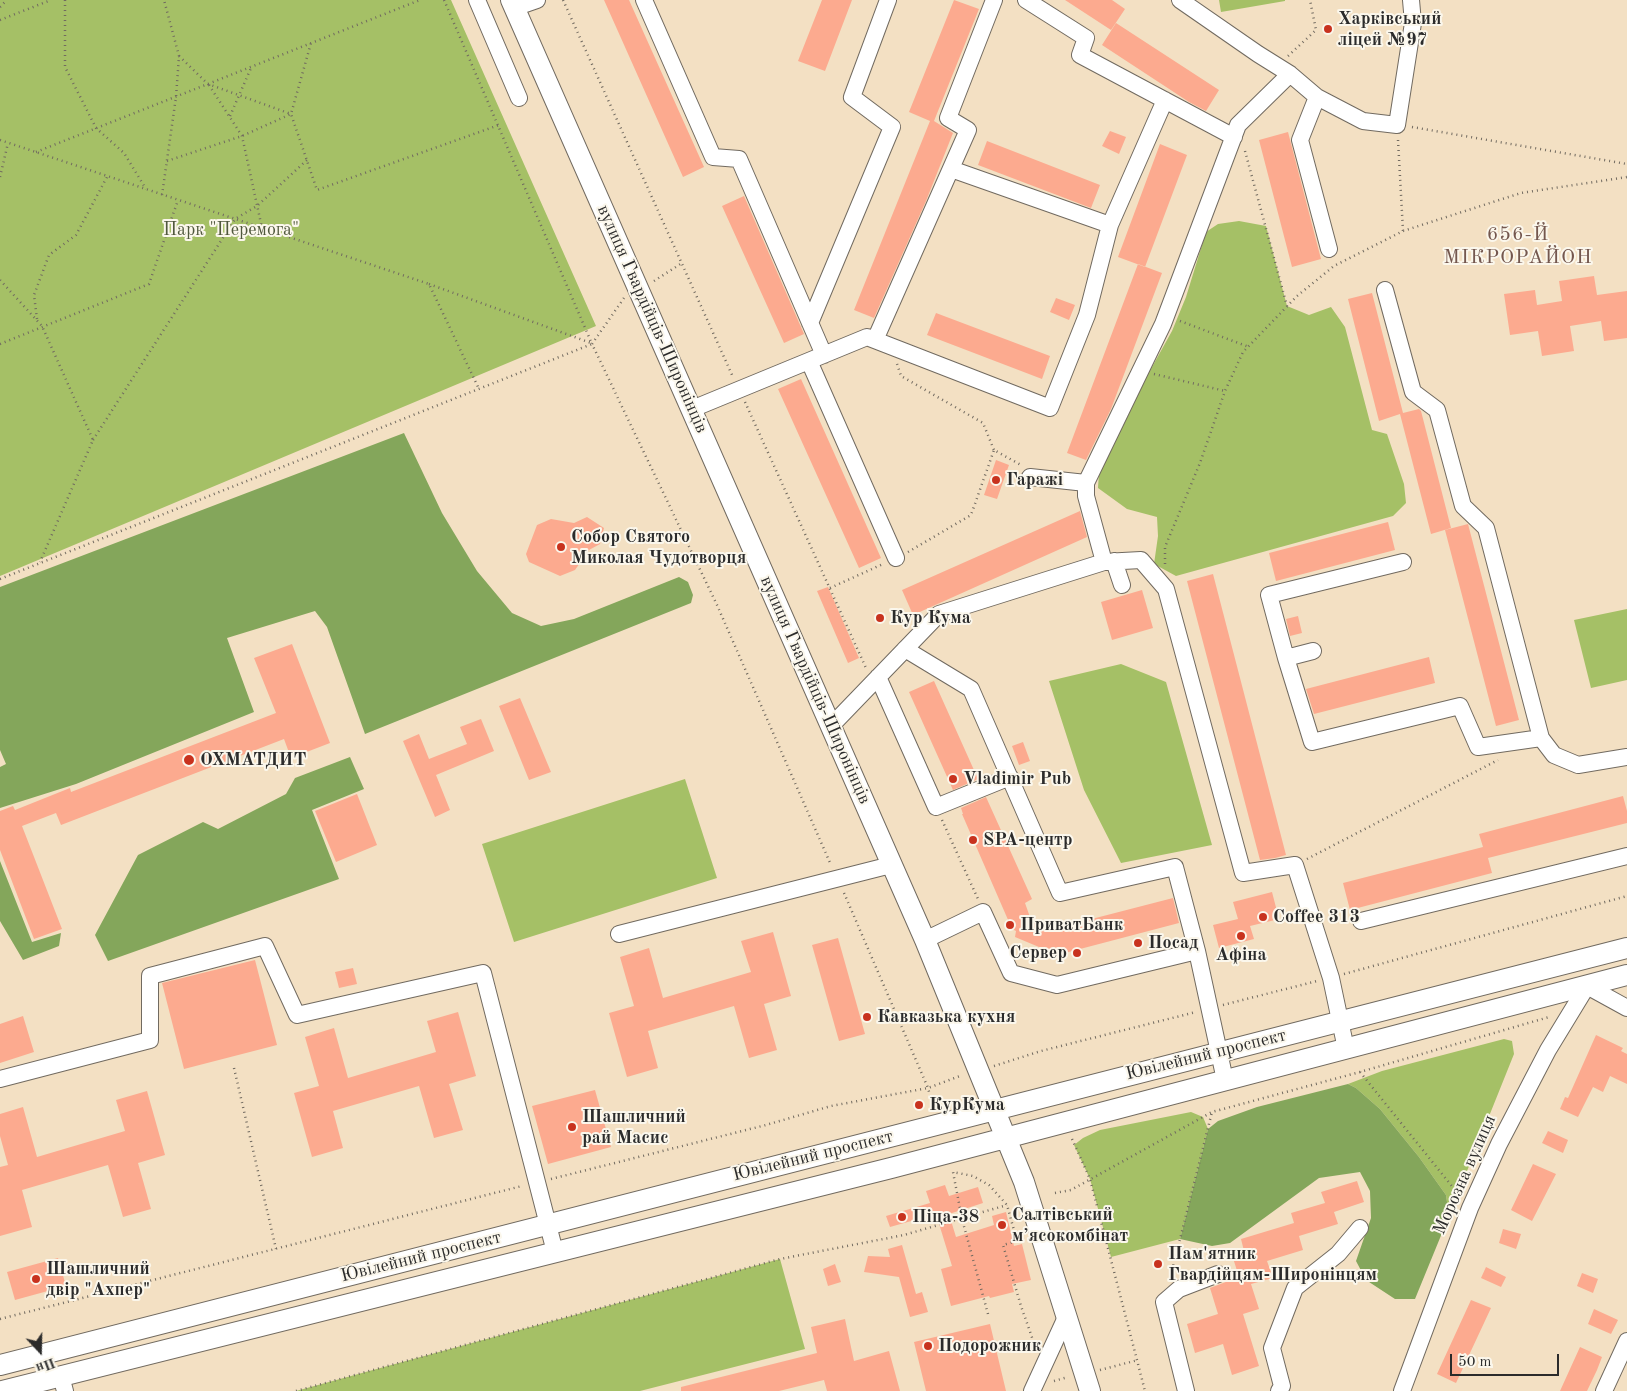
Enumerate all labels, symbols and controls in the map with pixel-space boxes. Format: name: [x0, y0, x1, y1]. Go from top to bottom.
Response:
place label: Харківський ліцей №97: [1338, 8, 1441, 50]
marker: Харківський ліцей №97: [1322, 23, 1334, 35]
street label: вулиця Гвардійців-Широнінців: [592, 202, 712, 436]
park label: Парк "Перемога": [163, 219, 299, 241]
district label: 656-Й МІКРОРАЙОН: [1442, 223, 1594, 270]
place label: Гаражі: [1006, 469, 1063, 491]
marker: Гаражі: [990, 474, 1002, 486]
place label: Собор Святого Миколая Чудотворця: [571, 526, 746, 568]
marker: Собор Святого Миколая Чудотворця: [555, 541, 567, 553]
street label: вулиця Гвардійців-Широнінців: [755, 573, 875, 807]
place label: Кур Кума: [890, 607, 971, 629]
marker: Кур Кума: [874, 612, 886, 624]
place label: ОХМАТДИТ: [200, 749, 306, 771]
marker: ОХМАТДИТ: [182, 753, 196, 767]
place label: Vladimir Pub: [963, 768, 1071, 790]
marker: Vladimir Pub: [947, 773, 959, 785]
place label: SPA-центр: [983, 829, 1073, 851]
marker: SPA-центр: [967, 834, 979, 846]
place label: Coffee 313: [1273, 906, 1360, 928]
marker: Coffee 313: [1257, 911, 1269, 923]
place label: ПриватБанк: [1020, 914, 1123, 936]
marker: ПриватБанк: [1004, 919, 1016, 931]
marker: Афіна: [1235, 930, 1247, 942]
place label: Посад: [1148, 932, 1199, 954]
marker: Посад: [1132, 937, 1144, 949]
place label: Сервер: [1010, 942, 1067, 964]
place label: Афіна: [1215, 944, 1267, 966]
marker: Сервер: [1071, 947, 1083, 959]
place label: Кавказька кухня: [877, 1006, 1015, 1028]
marker: Кавказька кухня: [861, 1011, 873, 1023]
street label: Ювілейний проспект: [1124, 1025, 1288, 1085]
place label: КурКума: [929, 1094, 1005, 1116]
marker: КурКума: [913, 1099, 925, 1111]
place label: Шашличний рай Масис: [582, 1106, 686, 1148]
street label: Морозна вулиця: [1429, 1112, 1501, 1238]
marker: Шашличний рай Масис: [566, 1121, 578, 1133]
street label: Ювілейний проспект: [731, 1126, 895, 1186]
place label: Салтівський мʼясокомбінат: [1012, 1204, 1128, 1246]
place label: Піца-38: [912, 1206, 979, 1228]
marker: Піца-38: [896, 1211, 908, 1223]
marker: Салтівський мʼясокомбінат: [996, 1219, 1008, 1231]
street label: Ювілейний проспект: [339, 1227, 503, 1287]
place label: Пам'ятник Гвардійцям-Широнінцям: [1168, 1243, 1377, 1286]
place label: Шашличний двір "Ахпер": [46, 1258, 150, 1300]
marker: Пам'ятник Гвардійцям-Широнінцям: [1152, 1258, 1164, 1270]
marker: Шашличний двір "Ахпер": [30, 1273, 42, 1285]
north arrow: [15, 1326, 65, 1376]
place label: Подорожник: [938, 1335, 1041, 1357]
marker: Подорожник: [922, 1340, 934, 1352]
scale bar: [1452, 1344, 1561, 1376]
text: Пн: [34, 1355, 57, 1375]
text: 50 m: [1458, 1355, 1492, 1370]

